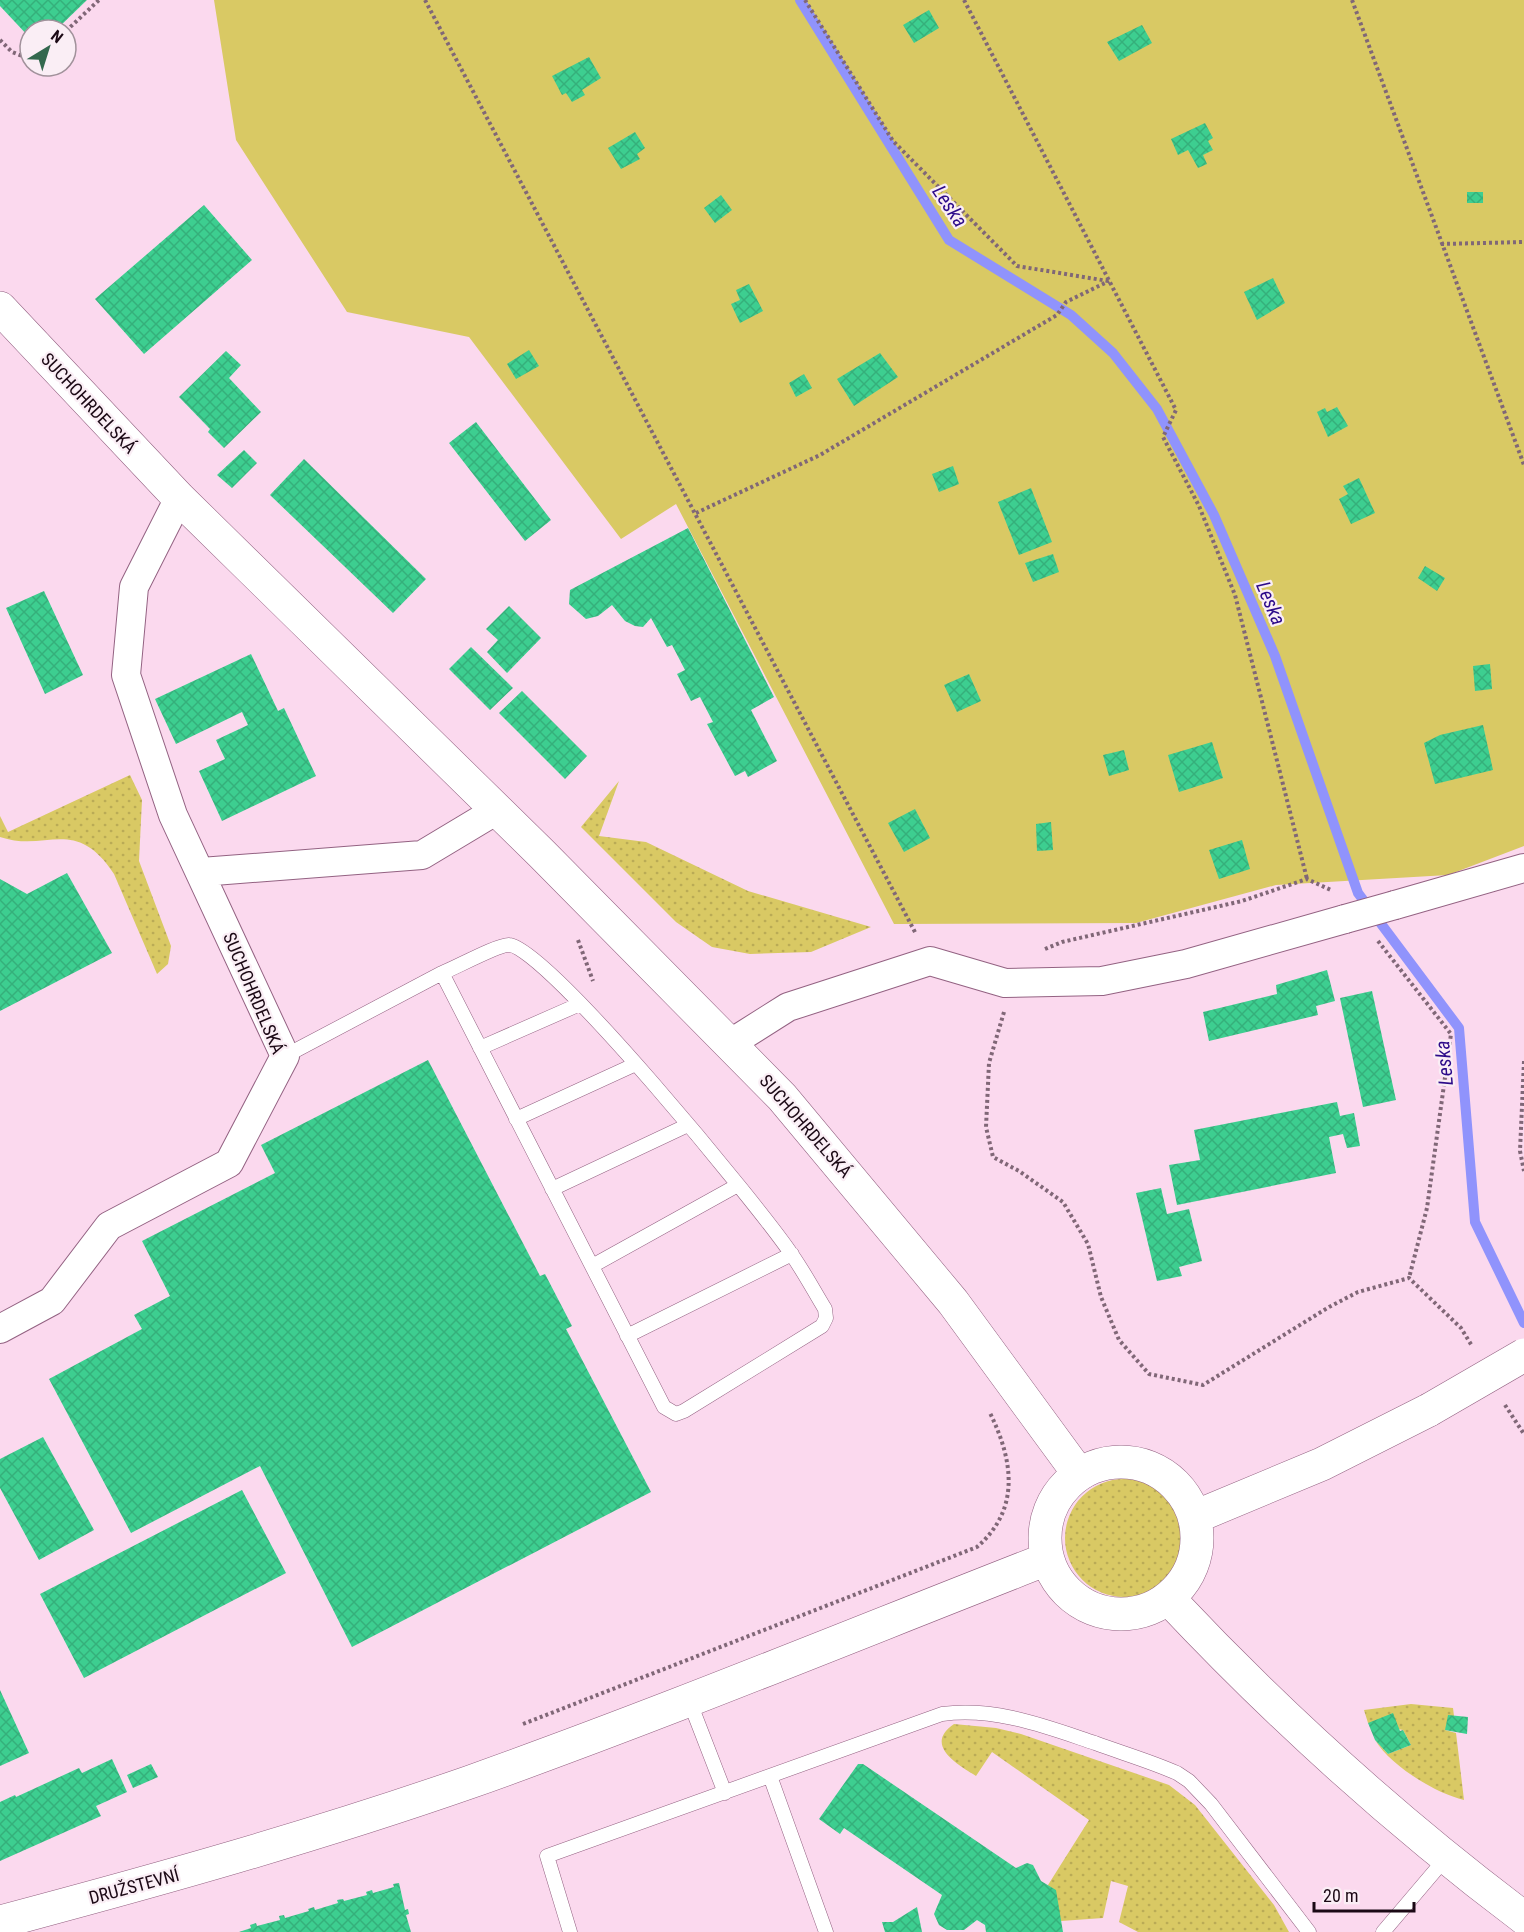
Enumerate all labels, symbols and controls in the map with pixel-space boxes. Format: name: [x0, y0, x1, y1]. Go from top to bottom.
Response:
north arrow: [18, 18, 78, 78]
text: N: [47, 26, 67, 47]
water label: Leska: [927, 181, 973, 231]
street label: SUCHOHRDELSKÁ: [37, 348, 141, 458]
water label: Leska: [1251, 577, 1291, 629]
street label: SUCHOHRDELSKÁ: [219, 929, 289, 1057]
water label: Leska: [1430, 1039, 1458, 1087]
street label: SUCHOHRDELSKÁ: [756, 1070, 857, 1182]
street label: DRUŽSTEVNÍ: [86, 1863, 183, 1908]
scale bar: [1314, 1875, 1414, 1913]
text: 20 m: [1323, 1885, 1358, 1906]

